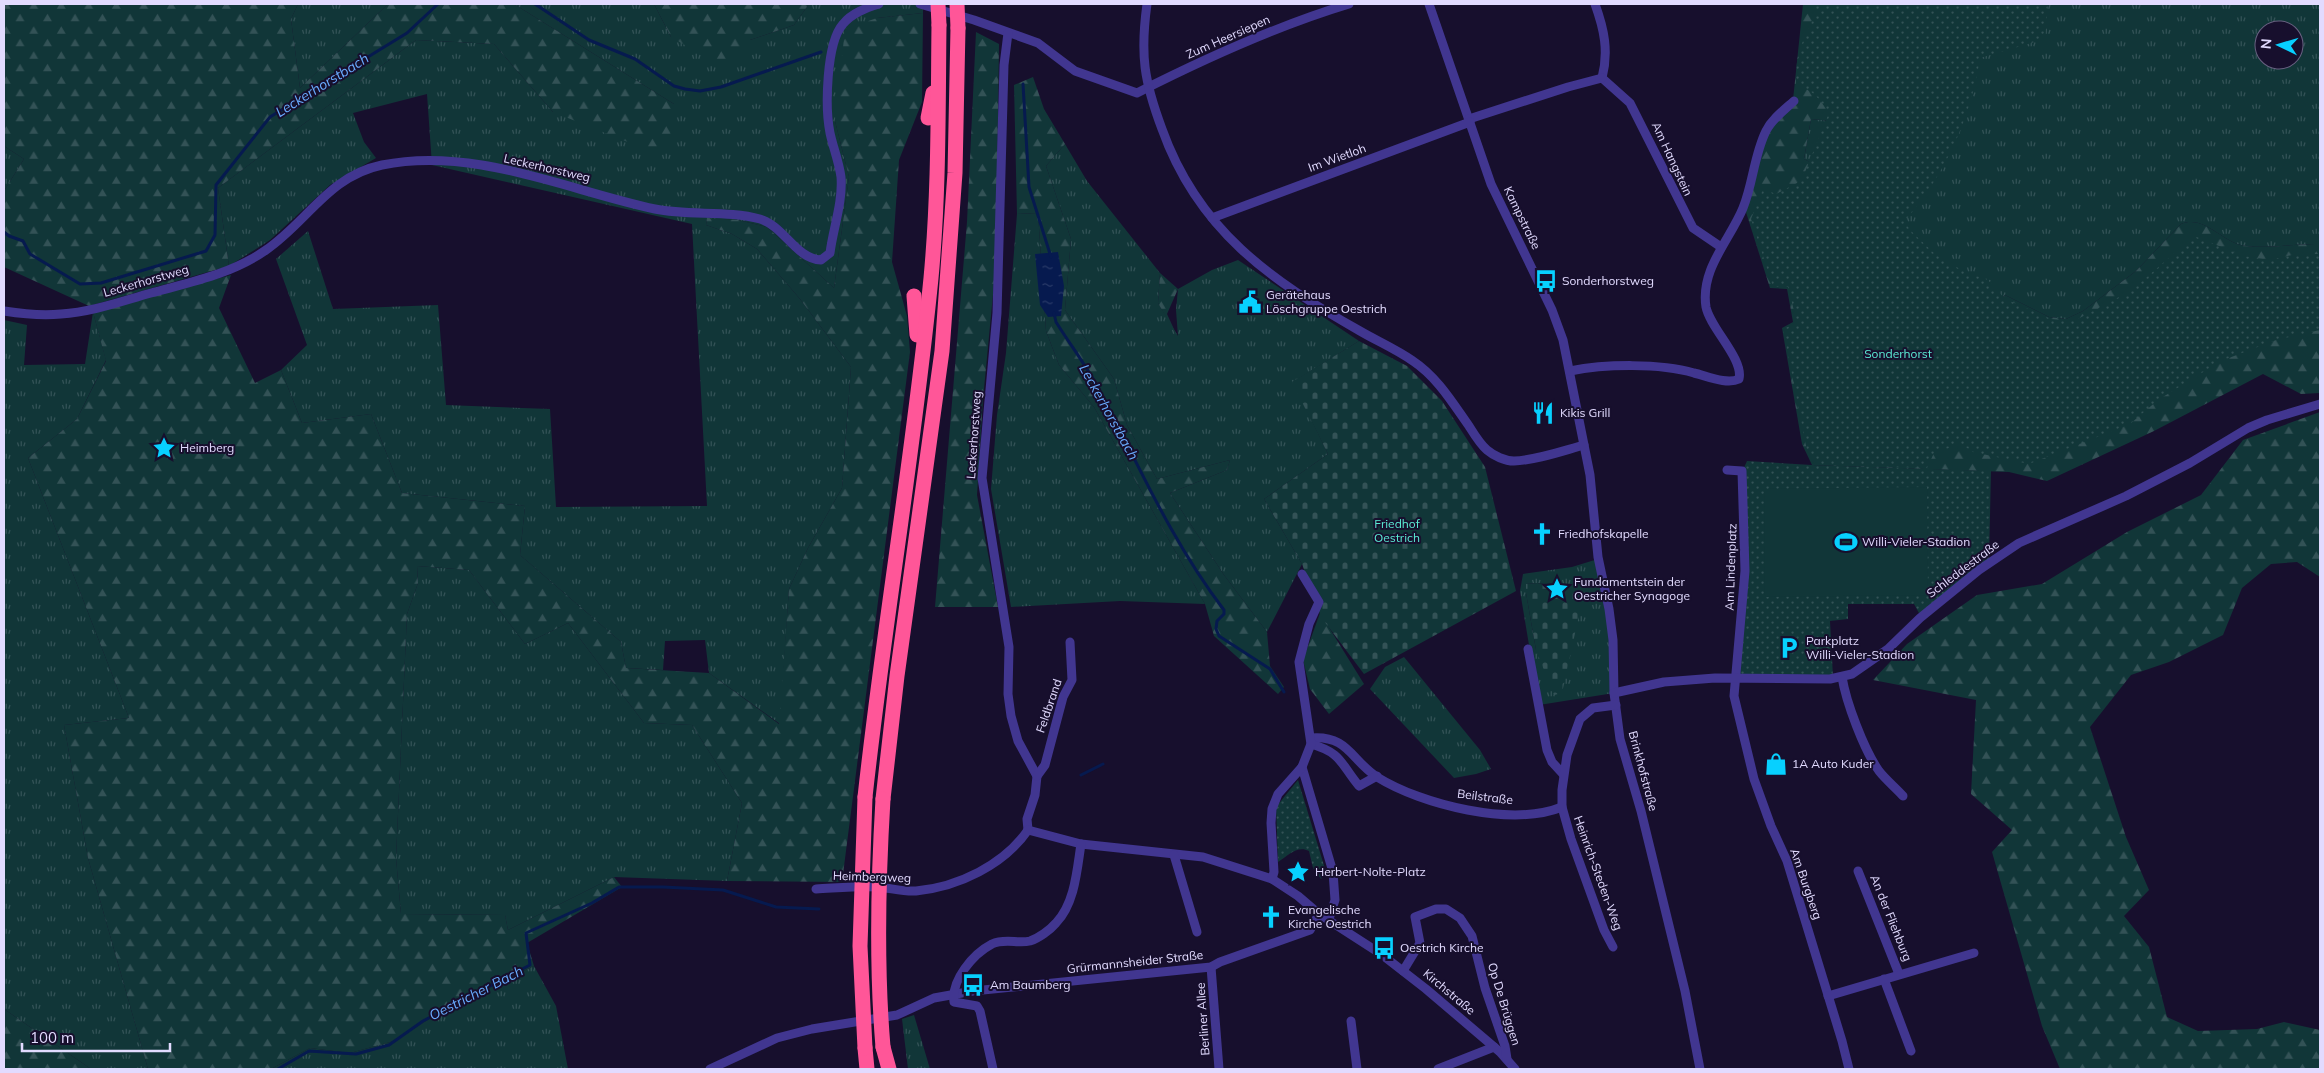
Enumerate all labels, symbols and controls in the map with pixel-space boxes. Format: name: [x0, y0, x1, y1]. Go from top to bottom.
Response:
street label: Zum Heersiepen: [1184, 11, 1272, 62]
north arrow: [2254, 20, 2304, 70]
text: N: [2257, 38, 2275, 50]
water label: Leckerhorstbach: [272, 49, 372, 121]
street label: Am Hangstein: [1649, 120, 1696, 198]
street label: Im Wietloh: [1306, 140, 1368, 175]
street label: Leckerhorstweg: [502, 150, 592, 185]
street label: Kampstraße: [1501, 184, 1544, 252]
street label: Leckerhorstweg: [101, 261, 190, 300]
bus stop icon: Sonderhorstweg: [1533, 268, 1559, 294]
place label: Sonderhorstweg: [1562, 273, 1654, 288]
place label: Gerätehaus Löschgruppe Oestrich: [1266, 287, 1387, 316]
public building icon: Gerätehaus Löschgruppe Oestrich: [1237, 289, 1263, 315]
park label: Sonderhorst: [1864, 346, 1932, 361]
water label: Leckerhorstbach: [1075, 361, 1143, 463]
street label: Leckerhorstweg: [963, 390, 984, 480]
restaurant icon: Kikis Grill: [1530, 400, 1556, 426]
place label: Kikis Grill: [1560, 405, 1610, 420]
place icon: Heimberg: [151, 435, 177, 461]
place label: Heimberg: [180, 440, 234, 455]
park label: Friedhof Oestrich: [1374, 516, 1421, 545]
church icon: Friedhofskapelle: [1529, 521, 1555, 547]
street label: Am Lindenplatz: [1721, 523, 1740, 611]
place label: Friedhofskapelle: [1558, 526, 1649, 541]
sports icon: Willi-Vieler-Stadion: [1833, 529, 1859, 555]
place label: Willi-Vieler-Stadion: [1862, 534, 1970, 549]
street label: Schleddestraße: [1924, 537, 2002, 601]
place label: Fundamentstein der Oestricher Synagoge: [1574, 574, 1690, 603]
place icon: Fundamentstein der Oestricher Synagoge: [1544, 576, 1570, 602]
place label: Parkplatz Willi-Vieler-Stadion: [1806, 633, 1914, 662]
parking icon: Parkplatz Willi-Vieler-Stadion: [1776, 635, 1802, 661]
street label: Feldbrand: [1032, 677, 1065, 735]
street label: Brinkhofstraße: [1626, 729, 1661, 812]
shop icon: 1A Auto Kuder: [1763, 751, 1789, 777]
place label: 1A Auto Kuder: [1792, 756, 1874, 771]
street label: Beilstraße: [1456, 786, 1514, 807]
street label: Heinrich-Steden-Weg: [1571, 814, 1626, 932]
street label: Am Burgberg: [1787, 846, 1826, 921]
place icon: Herbert-Nolte-Platz: [1285, 859, 1311, 885]
place label: Herbert-Nolte-Platz: [1315, 864, 1426, 879]
street label: Heimbergweg: [833, 868, 911, 885]
street label: An der Fliehburg: [1867, 872, 1916, 963]
place label: Evangelische Kirche Oestrich: [1288, 902, 1371, 931]
church icon: Evangelische Kirche Oestrich: [1258, 904, 1284, 930]
bus stop icon: Oestrich Kirche: [1371, 935, 1397, 961]
place label: Oestrich Kirche: [1400, 940, 1483, 955]
street label: Grürmannsheider Straße: [1066, 947, 1204, 976]
street label: Op De Brüggen: [1485, 961, 1524, 1047]
water label: Oestricher Bach: [426, 962, 526, 1024]
street label: Kirchstraße: [1420, 965, 1478, 1018]
bus stop icon: Am Baumberg: [960, 972, 986, 998]
place label: Am Baumberg: [990, 977, 1071, 992]
street label: Berliner Allee: [1192, 982, 1213, 1056]
scale bar: [22, 1020, 170, 1052]
text: 100 m: [30, 1028, 74, 1047]

